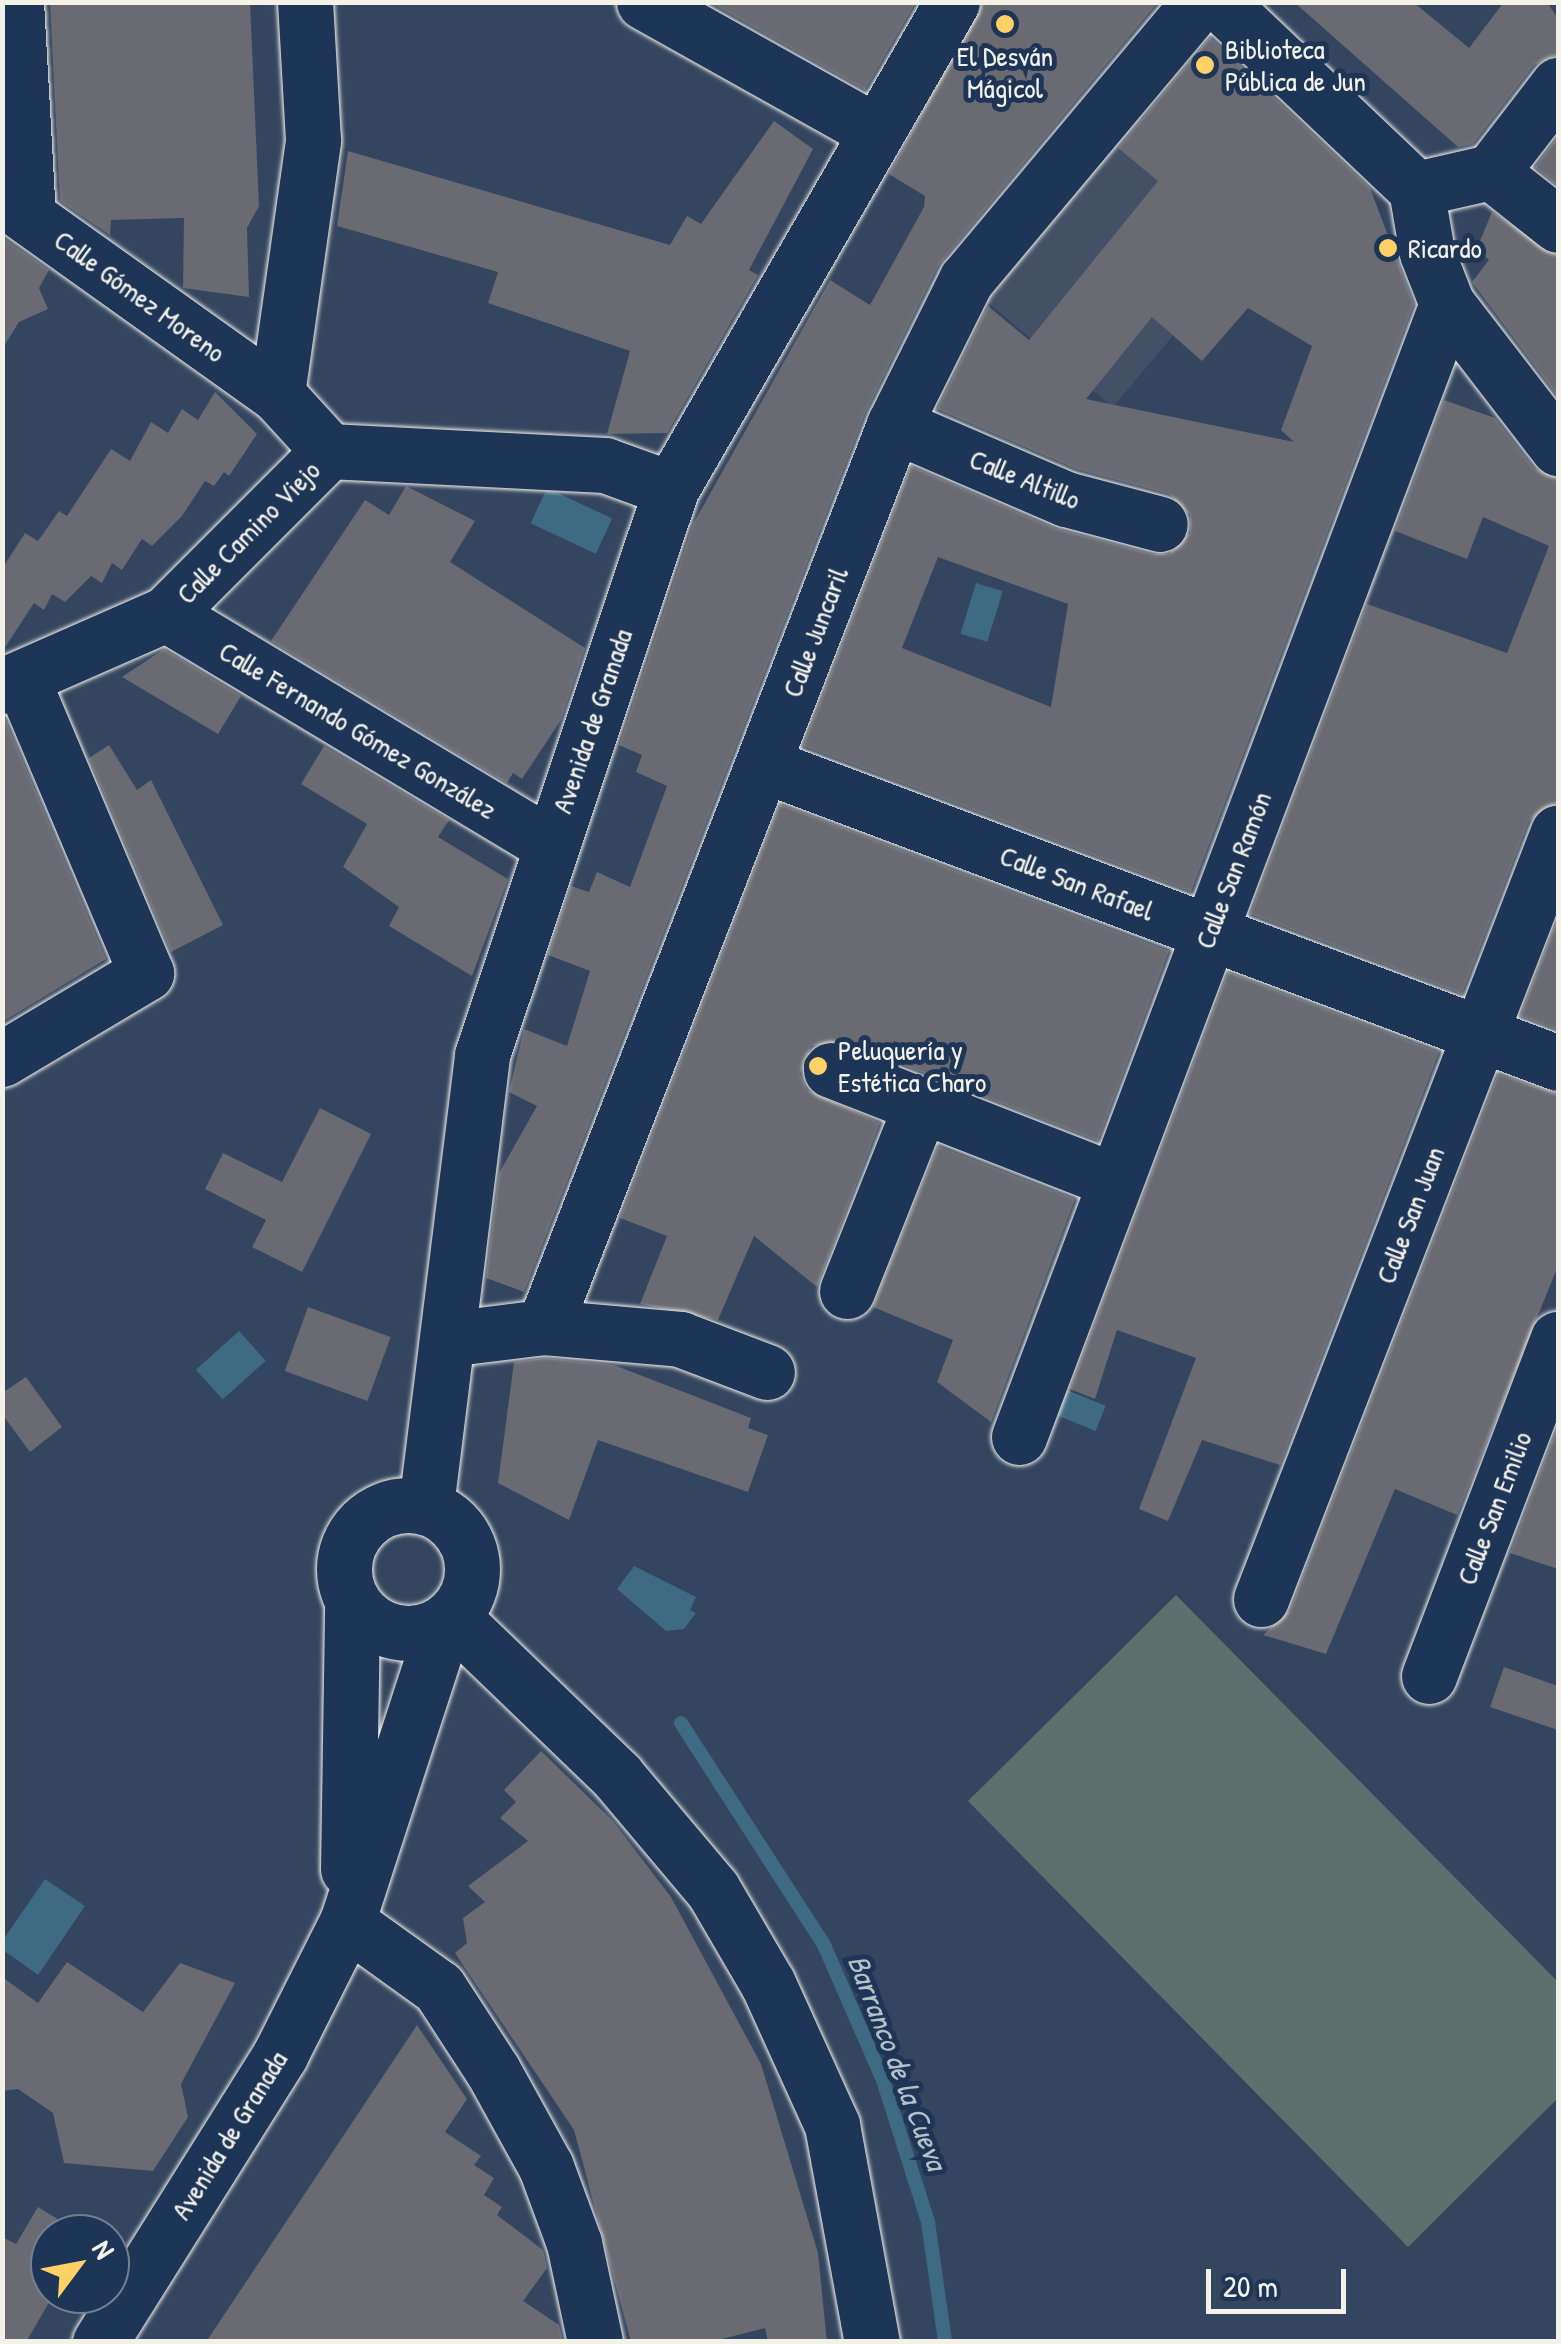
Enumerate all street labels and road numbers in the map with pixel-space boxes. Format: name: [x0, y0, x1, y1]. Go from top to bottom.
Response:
street label: Calle Gómez Moreno: [48, 223, 232, 369]
street label: Calle Altillo: [965, 442, 1085, 516]
street label: Calle Camino Viejo: [169, 453, 327, 611]
street label: Calle Juncaril: [775, 562, 855, 702]
street label: Avenida de Granada: [545, 625, 639, 817]
street label: Calle Fernando Gómez González: [213, 634, 503, 826]
street label: Calle San Ramón: [1188, 787, 1278, 953]
street label: Calle San Rafael: [995, 838, 1159, 928]
street label: Calle San Juan: [1368, 1142, 1452, 1288]
street label: Calle San Emilio: [1449, 1427, 1539, 1589]
street label: Avenida de Granada: [164, 2044, 294, 2226]

